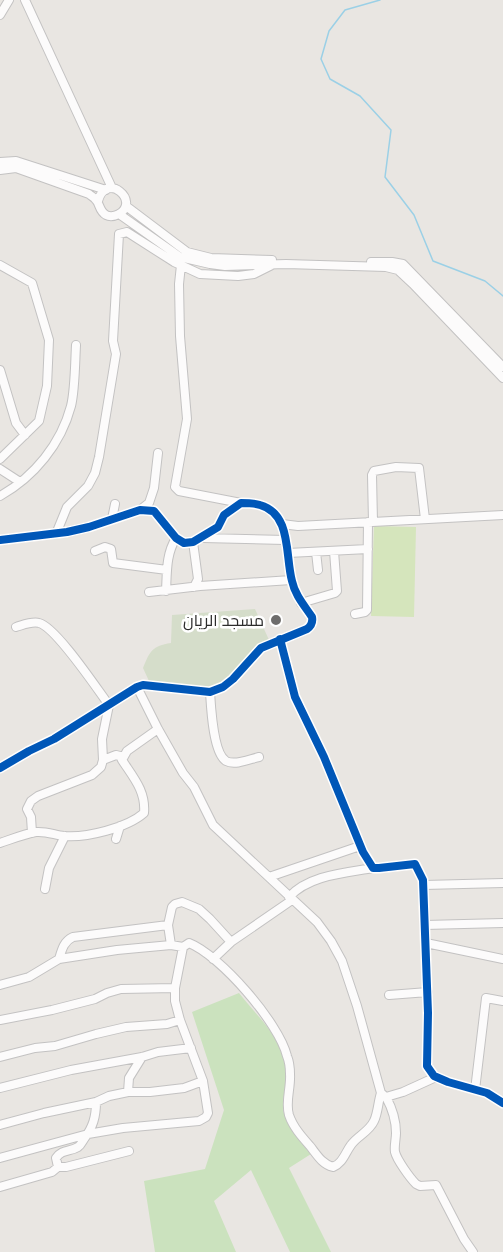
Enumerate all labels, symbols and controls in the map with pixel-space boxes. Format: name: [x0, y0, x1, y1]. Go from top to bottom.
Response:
place label: مسجد الريان: [183, 610, 264, 631]
marker: مسجد الريان: [269, 613, 283, 627]

